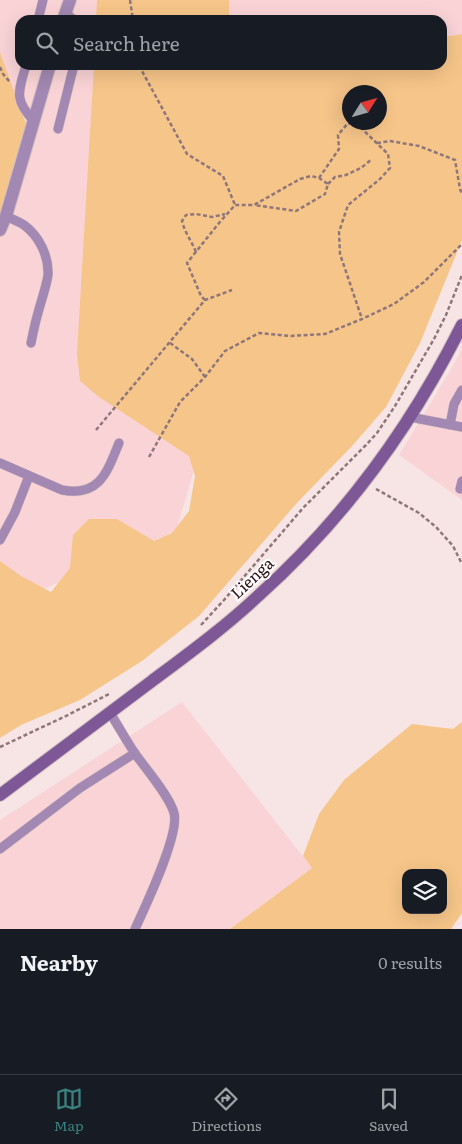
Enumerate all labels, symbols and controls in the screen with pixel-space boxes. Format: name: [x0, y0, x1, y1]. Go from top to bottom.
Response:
search box: [15, 15, 447, 70]
icon: search: [33, 29, 61, 57]
text: Search here: [73, 29, 180, 57]
north arrow: [342, 85, 387, 130]
street label: Lienga: [224, 551, 279, 604]
map controls: [402, 869, 447, 914]
button: layers: [402, 869, 447, 914]
text: Nearby: [20, 946, 98, 977]
text: 0 results: [378, 950, 442, 974]
tab: Map: [54, 1085, 84, 1135]
tab: Directions: [191, 1085, 261, 1135]
tab: Saved: [369, 1085, 408, 1135]

